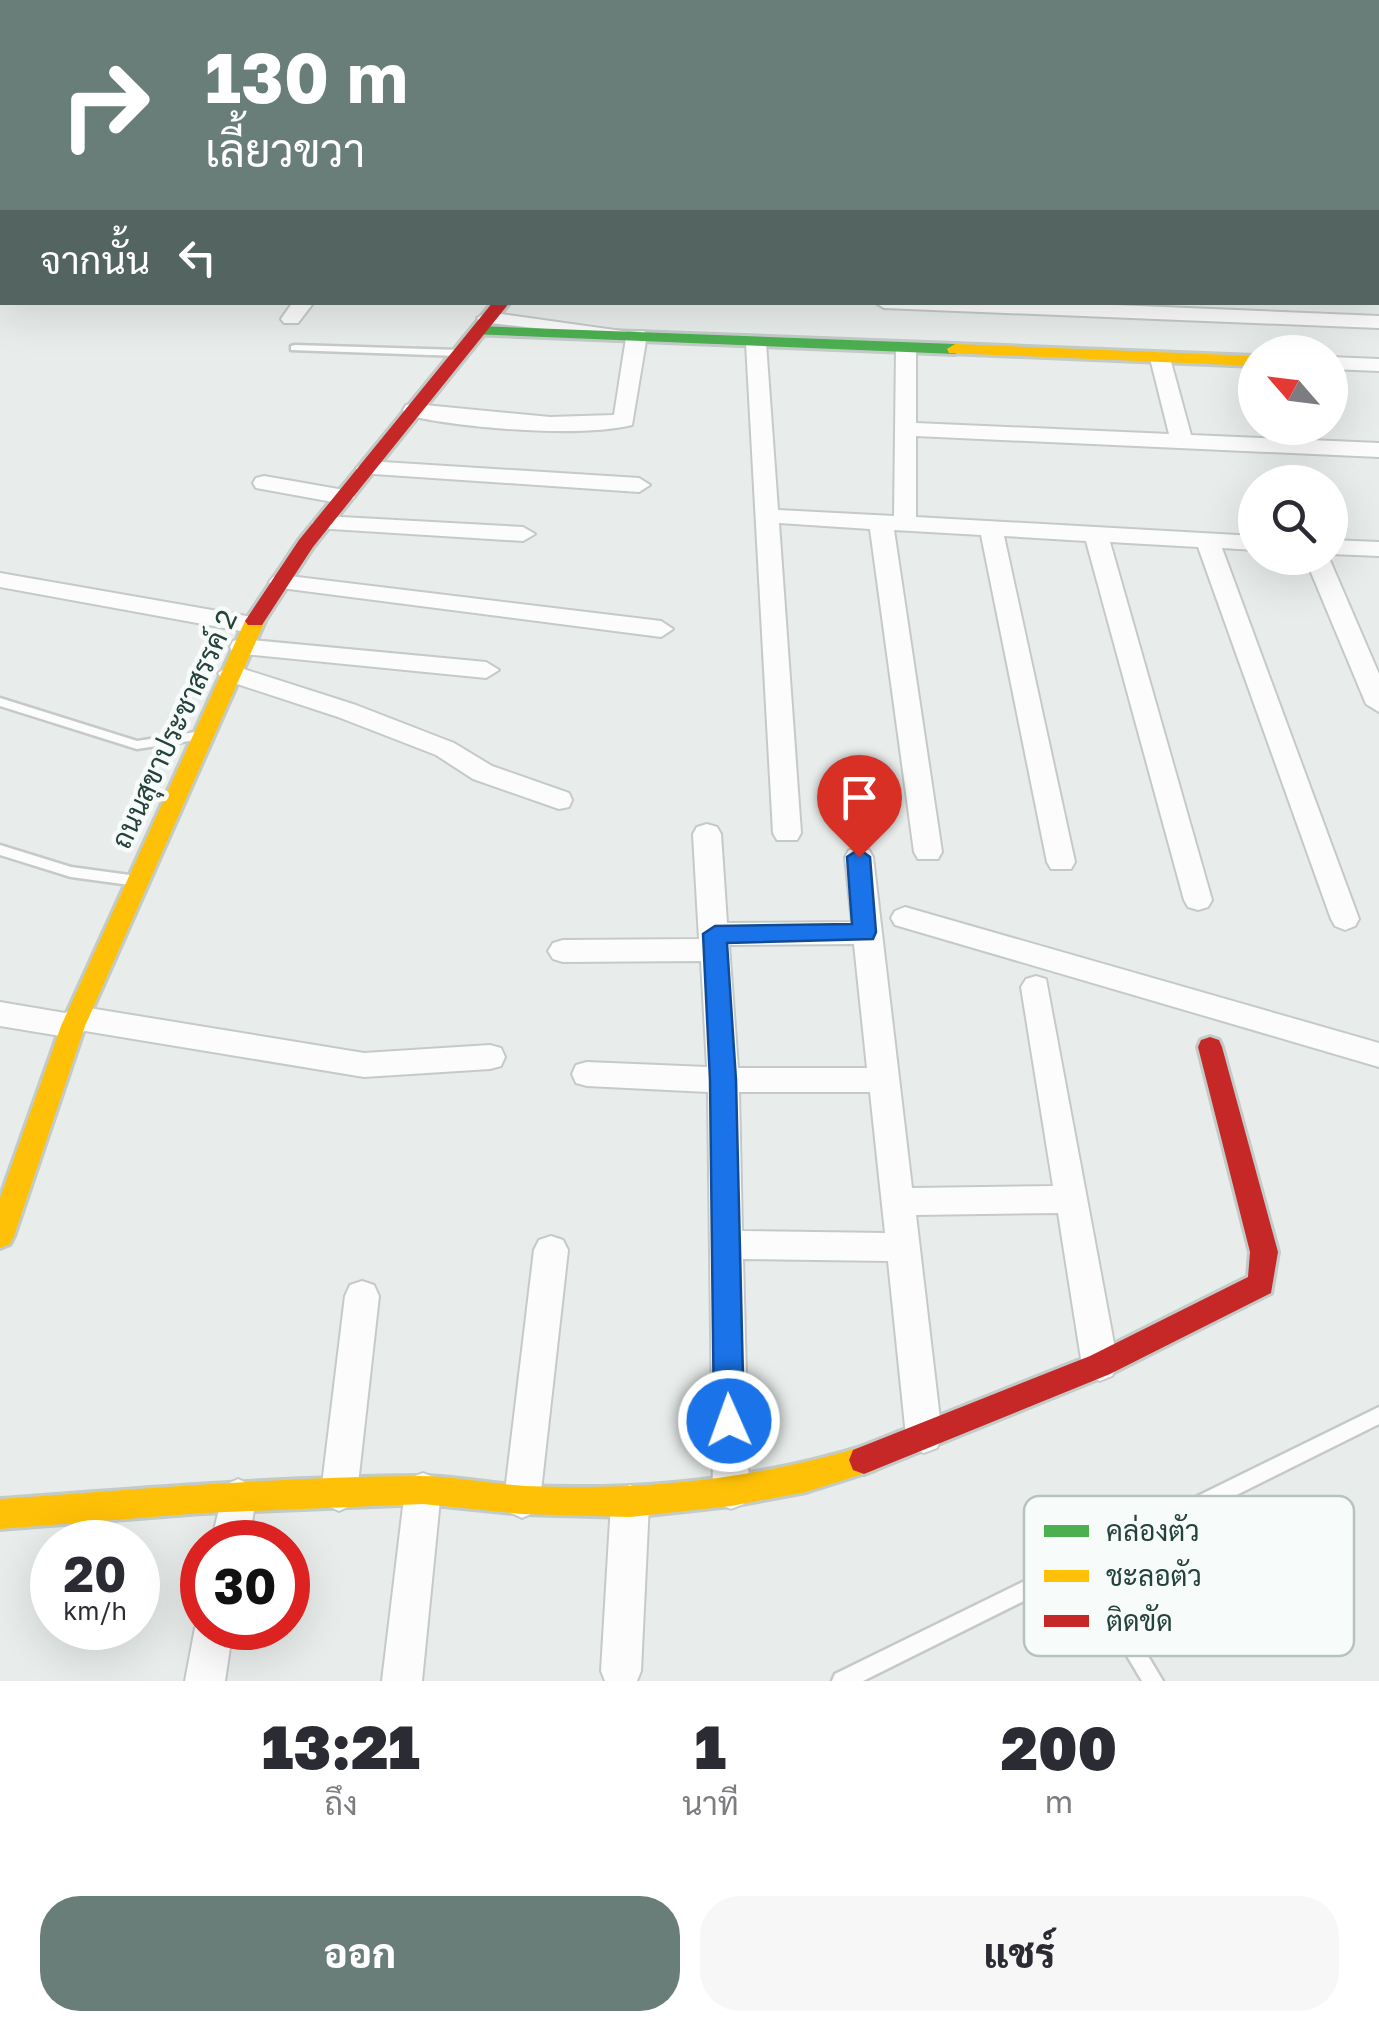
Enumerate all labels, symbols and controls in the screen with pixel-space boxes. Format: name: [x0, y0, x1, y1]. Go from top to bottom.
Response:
text: 130 m: [205, 34, 408, 118]
icon: right: [40, 40, 170, 170]
text: เลี้ยวขวา: [205, 123, 365, 177]
icon: left: [170, 230, 225, 285]
text: จากนั้น: [40, 237, 150, 282]
north arrow: [1238, 335, 1348, 445]
map controls: [1238, 335, 1348, 575]
button: search: [1238, 465, 1348, 575]
street label: ถนนสุขาประชาสรรค์ 2: [102, 603, 247, 855]
pin: [817, 755, 902, 858]
icon: arrive: [832, 770, 887, 825]
position arrow: [677, 1369, 781, 1473]
legend: [1024, 1496, 1354, 1656]
text: คล่องตัว: [1106, 1513, 1200, 1547]
speed limit sign: 30: [180, 1520, 310, 1650]
text: 20: [63, 1543, 126, 1603]
text: ชะลอตัว: [1106, 1558, 1202, 1592]
text: km/h: [63, 1595, 127, 1626]
text: ติดขัด: [1106, 1603, 1173, 1637]
text: 13:21: [262, 1710, 420, 1782]
text: 1: [695, 1710, 726, 1782]
text: 200: [1001, 1711, 1117, 1783]
text: m: [1045, 1782, 1073, 1820]
text: ถึง: [324, 1784, 358, 1822]
text: นาที: [682, 1784, 739, 1822]
button: ออก: [40, 1896, 680, 2011]
button: แชร์: [700, 1896, 1339, 2011]

